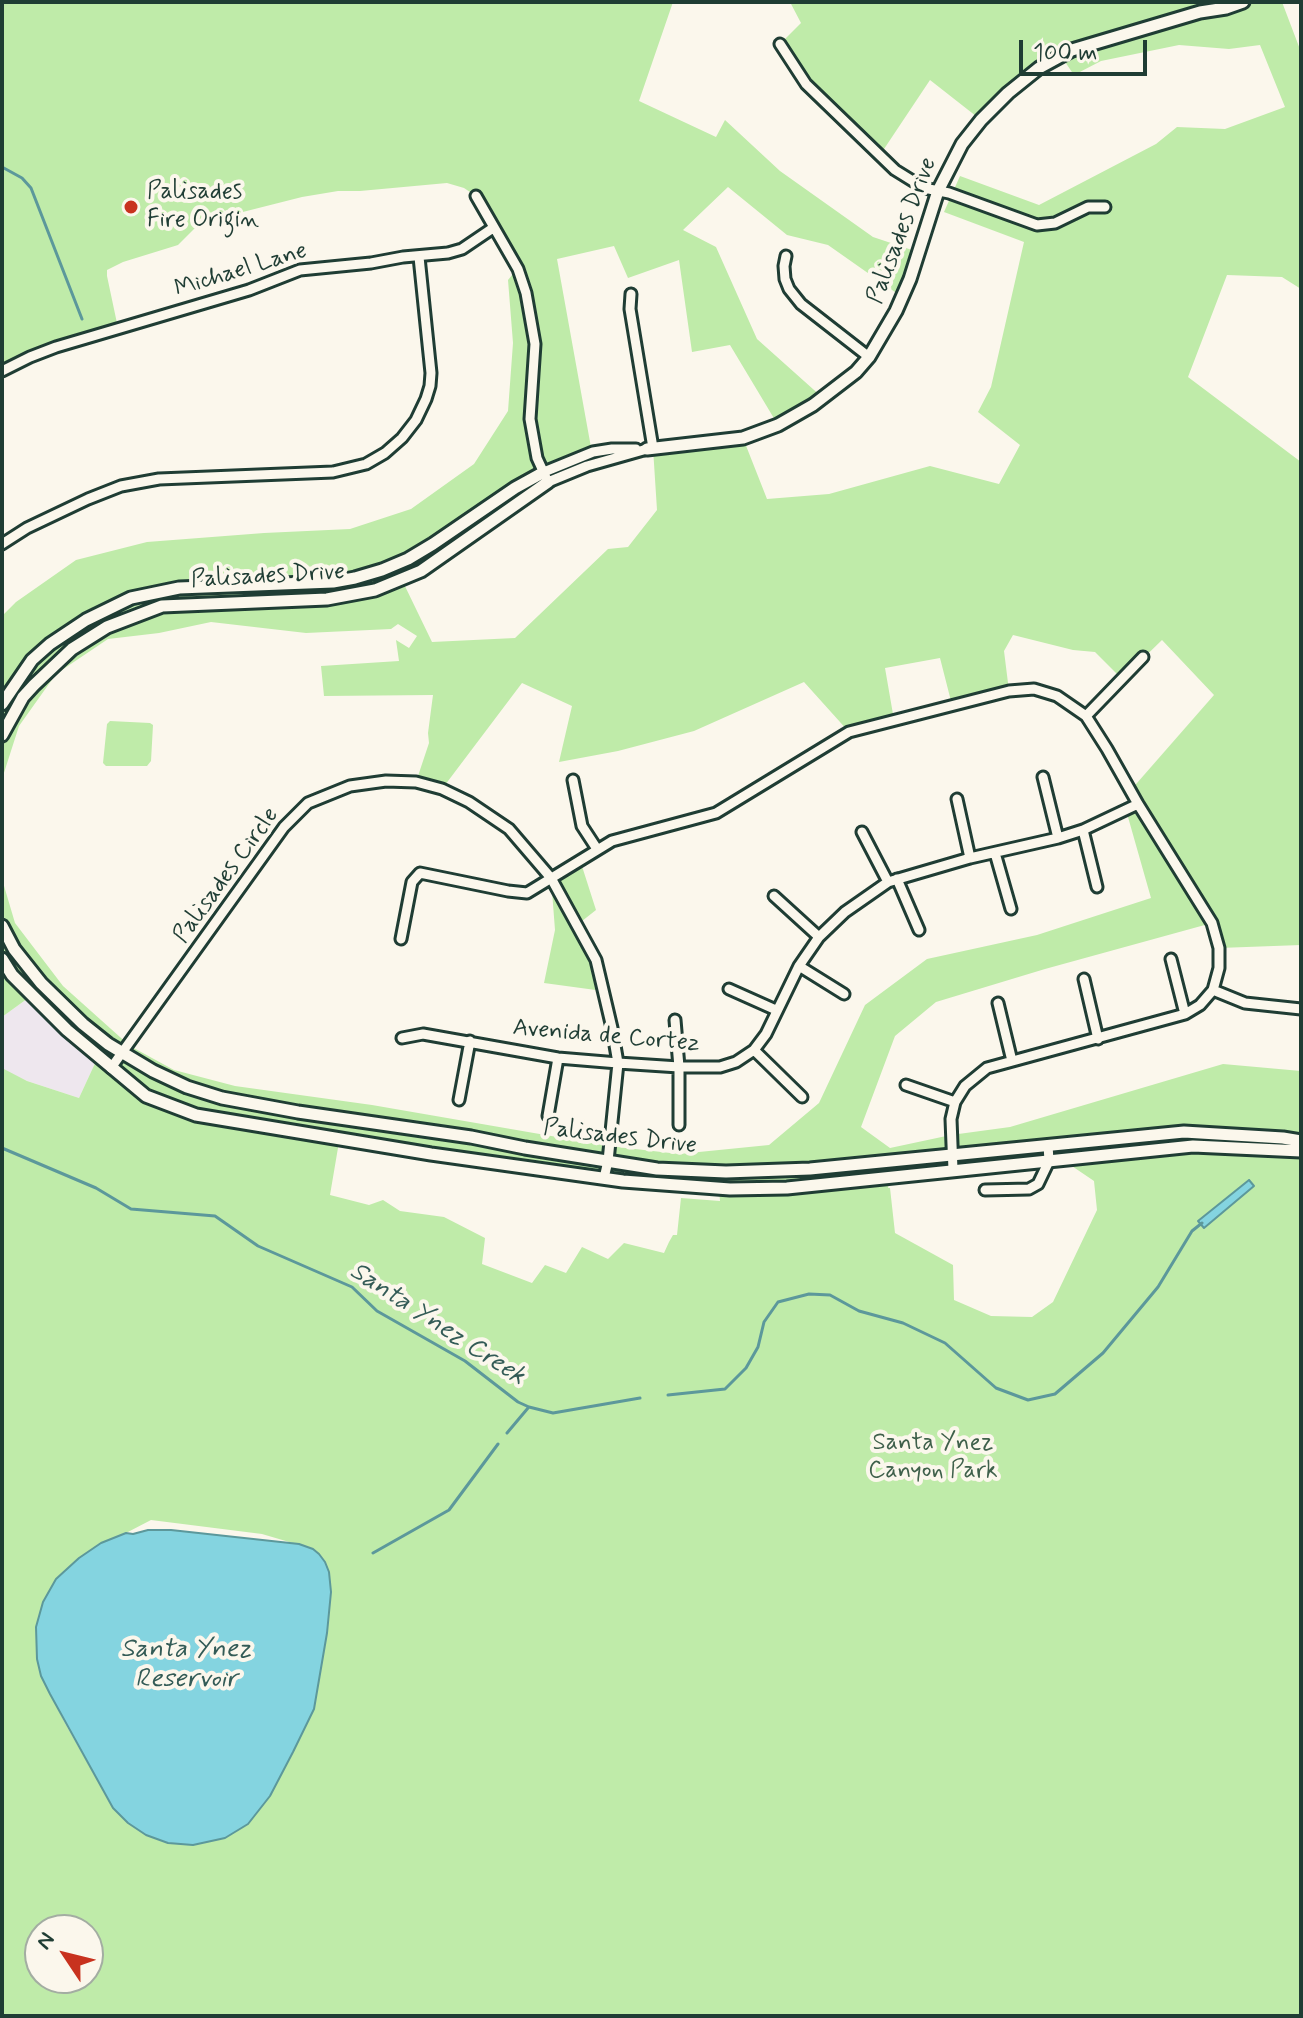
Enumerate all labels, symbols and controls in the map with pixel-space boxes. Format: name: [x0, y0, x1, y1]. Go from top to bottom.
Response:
scale bar: [1023, 24, 1151, 74]
text: 100 m: [1033, 38, 1097, 69]
street label: Palisades Drive: [862, 154, 944, 308]
place label: Palisades Fire Origin: [147, 179, 259, 235]
marker: Palisades Fire Origin: [122, 198, 140, 216]
street label: Michael Lane: [171, 237, 311, 305]
street label: Palisades Drive: [190, 559, 346, 595]
street label: Palisades Circle: [168, 802, 286, 950]
street label: Avenida de Cortez: [511, 1014, 701, 1060]
street label: Palisades Drive: [542, 1114, 698, 1162]
water label: Santa Ynez Creek: [343, 1257, 531, 1393]
park label: Santa Ynez Canyon Park: [868, 1430, 998, 1486]
water label: Santa Ynez Reservoir: [120, 1635, 252, 1696]
north arrow: [24, 1914, 104, 1994]
text: N: [30, 1927, 62, 1955]

